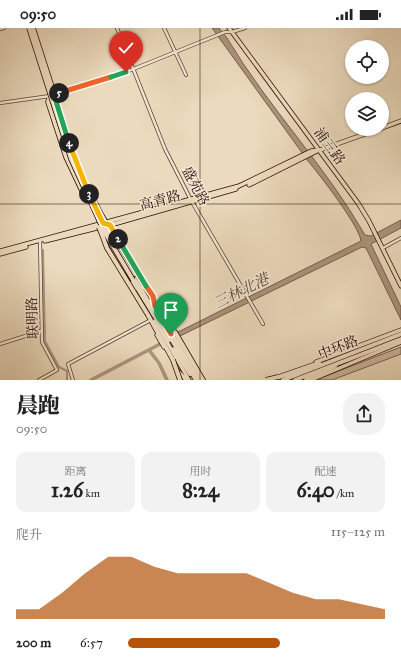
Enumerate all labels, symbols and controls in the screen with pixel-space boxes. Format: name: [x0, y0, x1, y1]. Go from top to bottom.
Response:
text: 09:50: [20, 5, 56, 23]
pin: [109, 31, 143, 72]
icon: check: [115, 37, 137, 59]
map controls: [345, 40, 389, 136]
button: locate: [345, 40, 389, 84]
pin: 5: [49, 83, 69, 103]
text: 5: [56, 86, 62, 99]
button: layers: [345, 92, 389, 136]
street label: 浦三路: [310, 124, 349, 168]
pin: 4: [59, 133, 79, 153]
text: 4: [66, 136, 72, 149]
street label: 盛苑路: [178, 164, 213, 209]
pin: 3: [79, 184, 99, 204]
text: 3: [87, 187, 91, 200]
street label: 高青路: [138, 187, 183, 214]
pin: 2: [108, 229, 128, 249]
text: 2: [115, 232, 121, 245]
water label: 三林北港: [210, 268, 274, 313]
pin: [154, 293, 188, 334]
street label: 联明路: [23, 297, 42, 339]
icon: arrive: [160, 299, 182, 321]
street label: 中环路: [316, 332, 361, 363]
text: 晨跑: [16, 392, 60, 419]
button: share: [343, 393, 385, 435]
text: 09:50: [16, 421, 47, 437]
text: 距离: [65, 465, 87, 478]
text: 用时: [190, 465, 212, 478]
text: 配速: [315, 465, 337, 478]
text: 1.26: [51, 478, 83, 502]
text: 8:24: [182, 478, 219, 502]
text: 6:40: [297, 478, 335, 502]
text: km: [83, 487, 100, 500]
text: /km: [335, 487, 354, 500]
text: 115–125 m: [331, 524, 385, 540]
text: 爬升: [16, 527, 42, 543]
text: 200 m: [16, 635, 51, 651]
text: 6:57: [80, 635, 103, 651]

